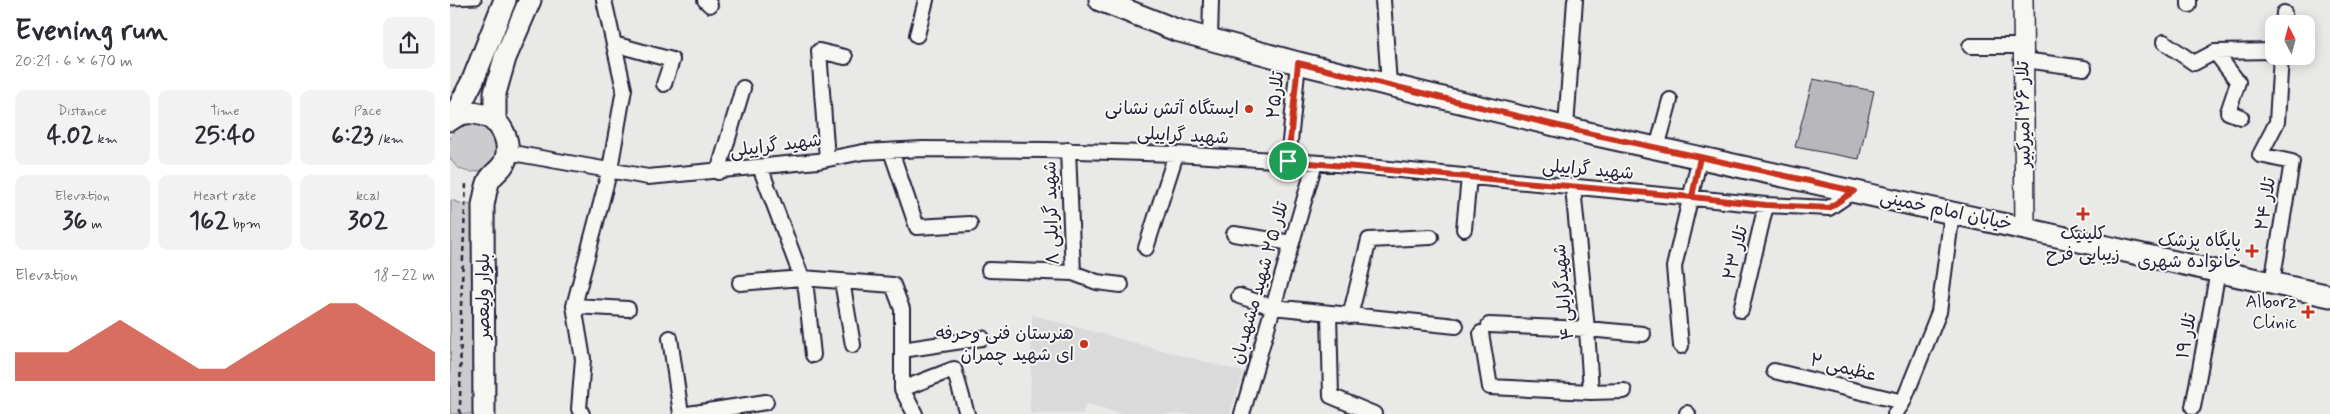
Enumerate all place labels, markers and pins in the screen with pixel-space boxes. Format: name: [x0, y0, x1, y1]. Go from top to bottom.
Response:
place label: ایستگاه آتش نشانی: [1105, 97, 1239, 121]
marker: ایستگاه آتش نشانی: [1243, 103, 1255, 115]
pin: [1267, 140, 1309, 182]
marker: کلینیک زیبایی فرح: [2076, 207, 2090, 221]
place label: کلینیک زیبایی فرح: [2046, 222, 2120, 267]
place label: پایگاه پزشک خانواده شهری: [2137, 229, 2241, 274]
marker: پایگاه پزشک خانواده شهری: [2245, 244, 2259, 258]
place label: Alborz Clinic: [2246, 290, 2297, 335]
marker: Alborz Clinic: [2301, 305, 2315, 319]
place label: هنرستان فنی وحرفه ای شهید چمران: [936, 322, 1074, 367]
marker: هنرستان فنی وحرفه ای شهید چمران: [1078, 338, 1090, 350]

